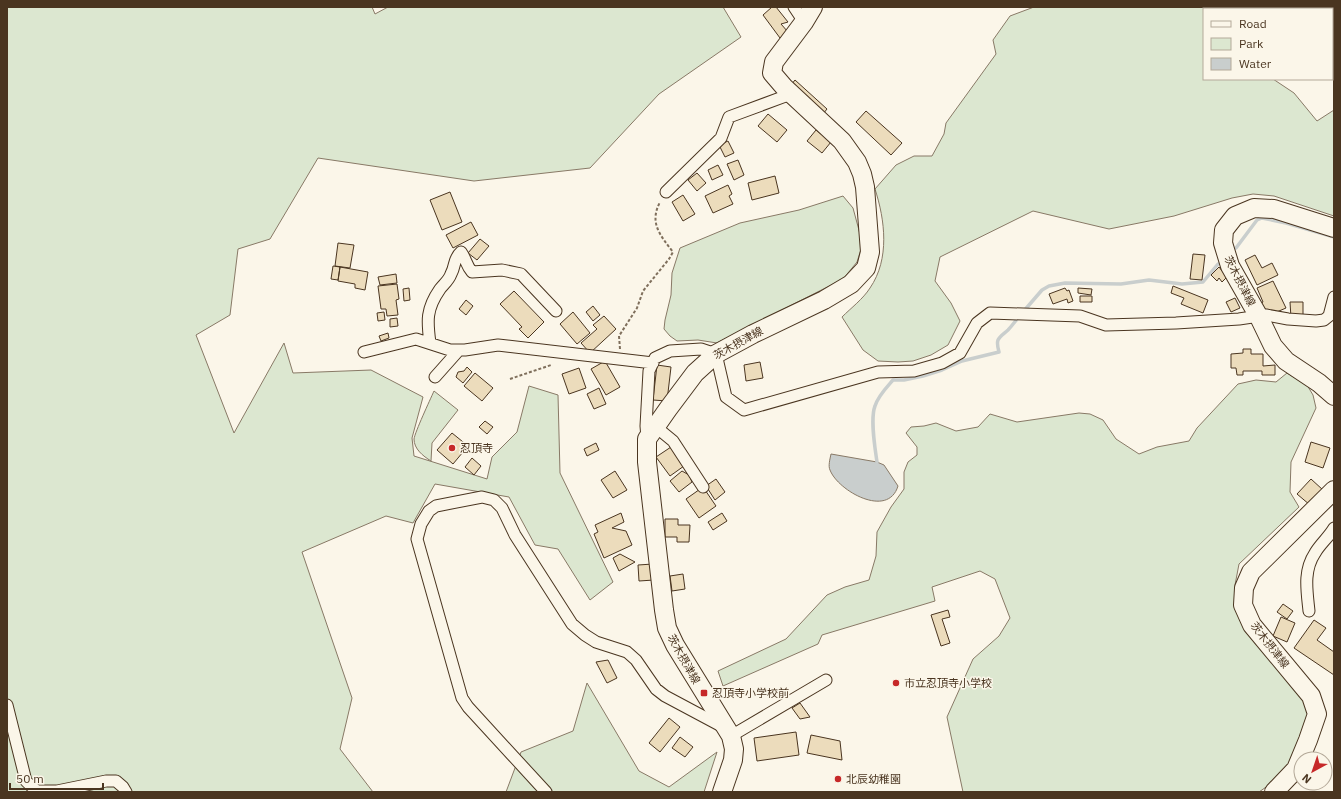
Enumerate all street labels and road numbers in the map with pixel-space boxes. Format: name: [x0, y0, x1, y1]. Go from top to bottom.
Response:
street label: 茨木摂津線: [1221, 253, 1259, 309]
street label: 茨木摂津線: [711, 324, 765, 362]
street label: 茨木摂津線: [1248, 619, 1292, 671]
street label: 茨木摂津線: [665, 632, 703, 686]

